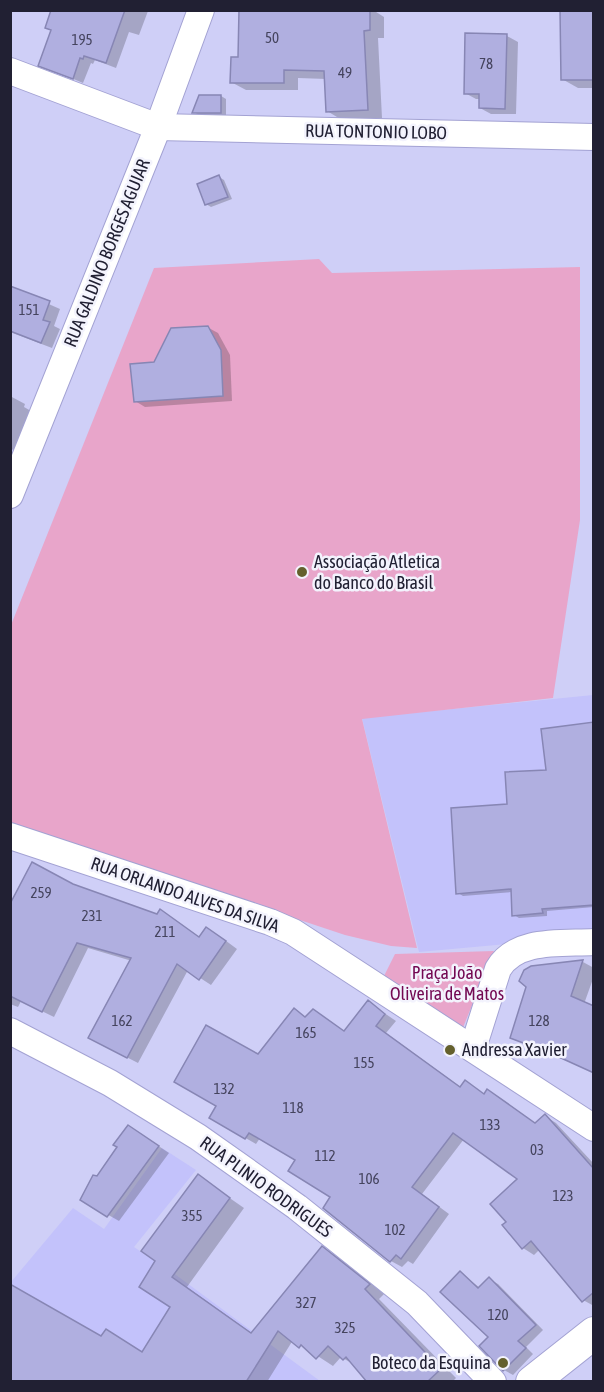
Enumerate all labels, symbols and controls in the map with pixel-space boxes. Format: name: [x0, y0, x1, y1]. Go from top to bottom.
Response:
house number: 50: [265, 29, 279, 46]
house number: 195: [71, 31, 93, 48]
house number: 78: [479, 55, 493, 72]
house number: 49: [338, 64, 352, 81]
street label: RUA TONTONIO LOBO: [305, 120, 447, 143]
street label: RUA GALDINO BORGES AGUIAR: [59, 156, 154, 350]
house number: 151: [18, 301, 40, 318]
place label: Associação Atletica do Banco do Brasil: [314, 551, 440, 593]
marker: Associação Atletica do Banco do Brasil: [295, 565, 309, 579]
street label: RUA ORLANDO ALVES DA SILVA: [88, 852, 282, 937]
house number: 259: [30, 884, 52, 901]
house number: 231: [81, 907, 103, 924]
house number: 211: [154, 923, 176, 940]
park label: Praça João Oliveira de Matos: [390, 962, 504, 1004]
house number: 162: [111, 1012, 133, 1029]
house number: 128: [528, 1012, 550, 1029]
house number: 165: [295, 1024, 317, 1041]
place label: Andressa Xavier: [462, 1039, 567, 1060]
marker: Andressa Xavier: [443, 1043, 457, 1057]
house number: 155: [353, 1054, 375, 1071]
house number: 132: [213, 1080, 235, 1097]
house number: 118: [282, 1099, 304, 1116]
house number: 133: [479, 1116, 501, 1133]
street label: RUA PLINIO RODRIGUES: [196, 1132, 337, 1242]
house number: 03: [530, 1141, 544, 1158]
house number: 112: [314, 1147, 336, 1164]
house number: 106: [358, 1170, 380, 1187]
house number: 123: [552, 1187, 574, 1204]
house number: 355: [181, 1207, 203, 1224]
house number: 102: [384, 1221, 406, 1238]
house number: 327: [295, 1294, 317, 1311]
house number: 120: [487, 1306, 509, 1323]
house number: 325: [334, 1319, 356, 1336]
place label: Boteco da Esquina: [371, 1352, 491, 1373]
marker: Boteco da Esquina: [496, 1356, 510, 1370]

